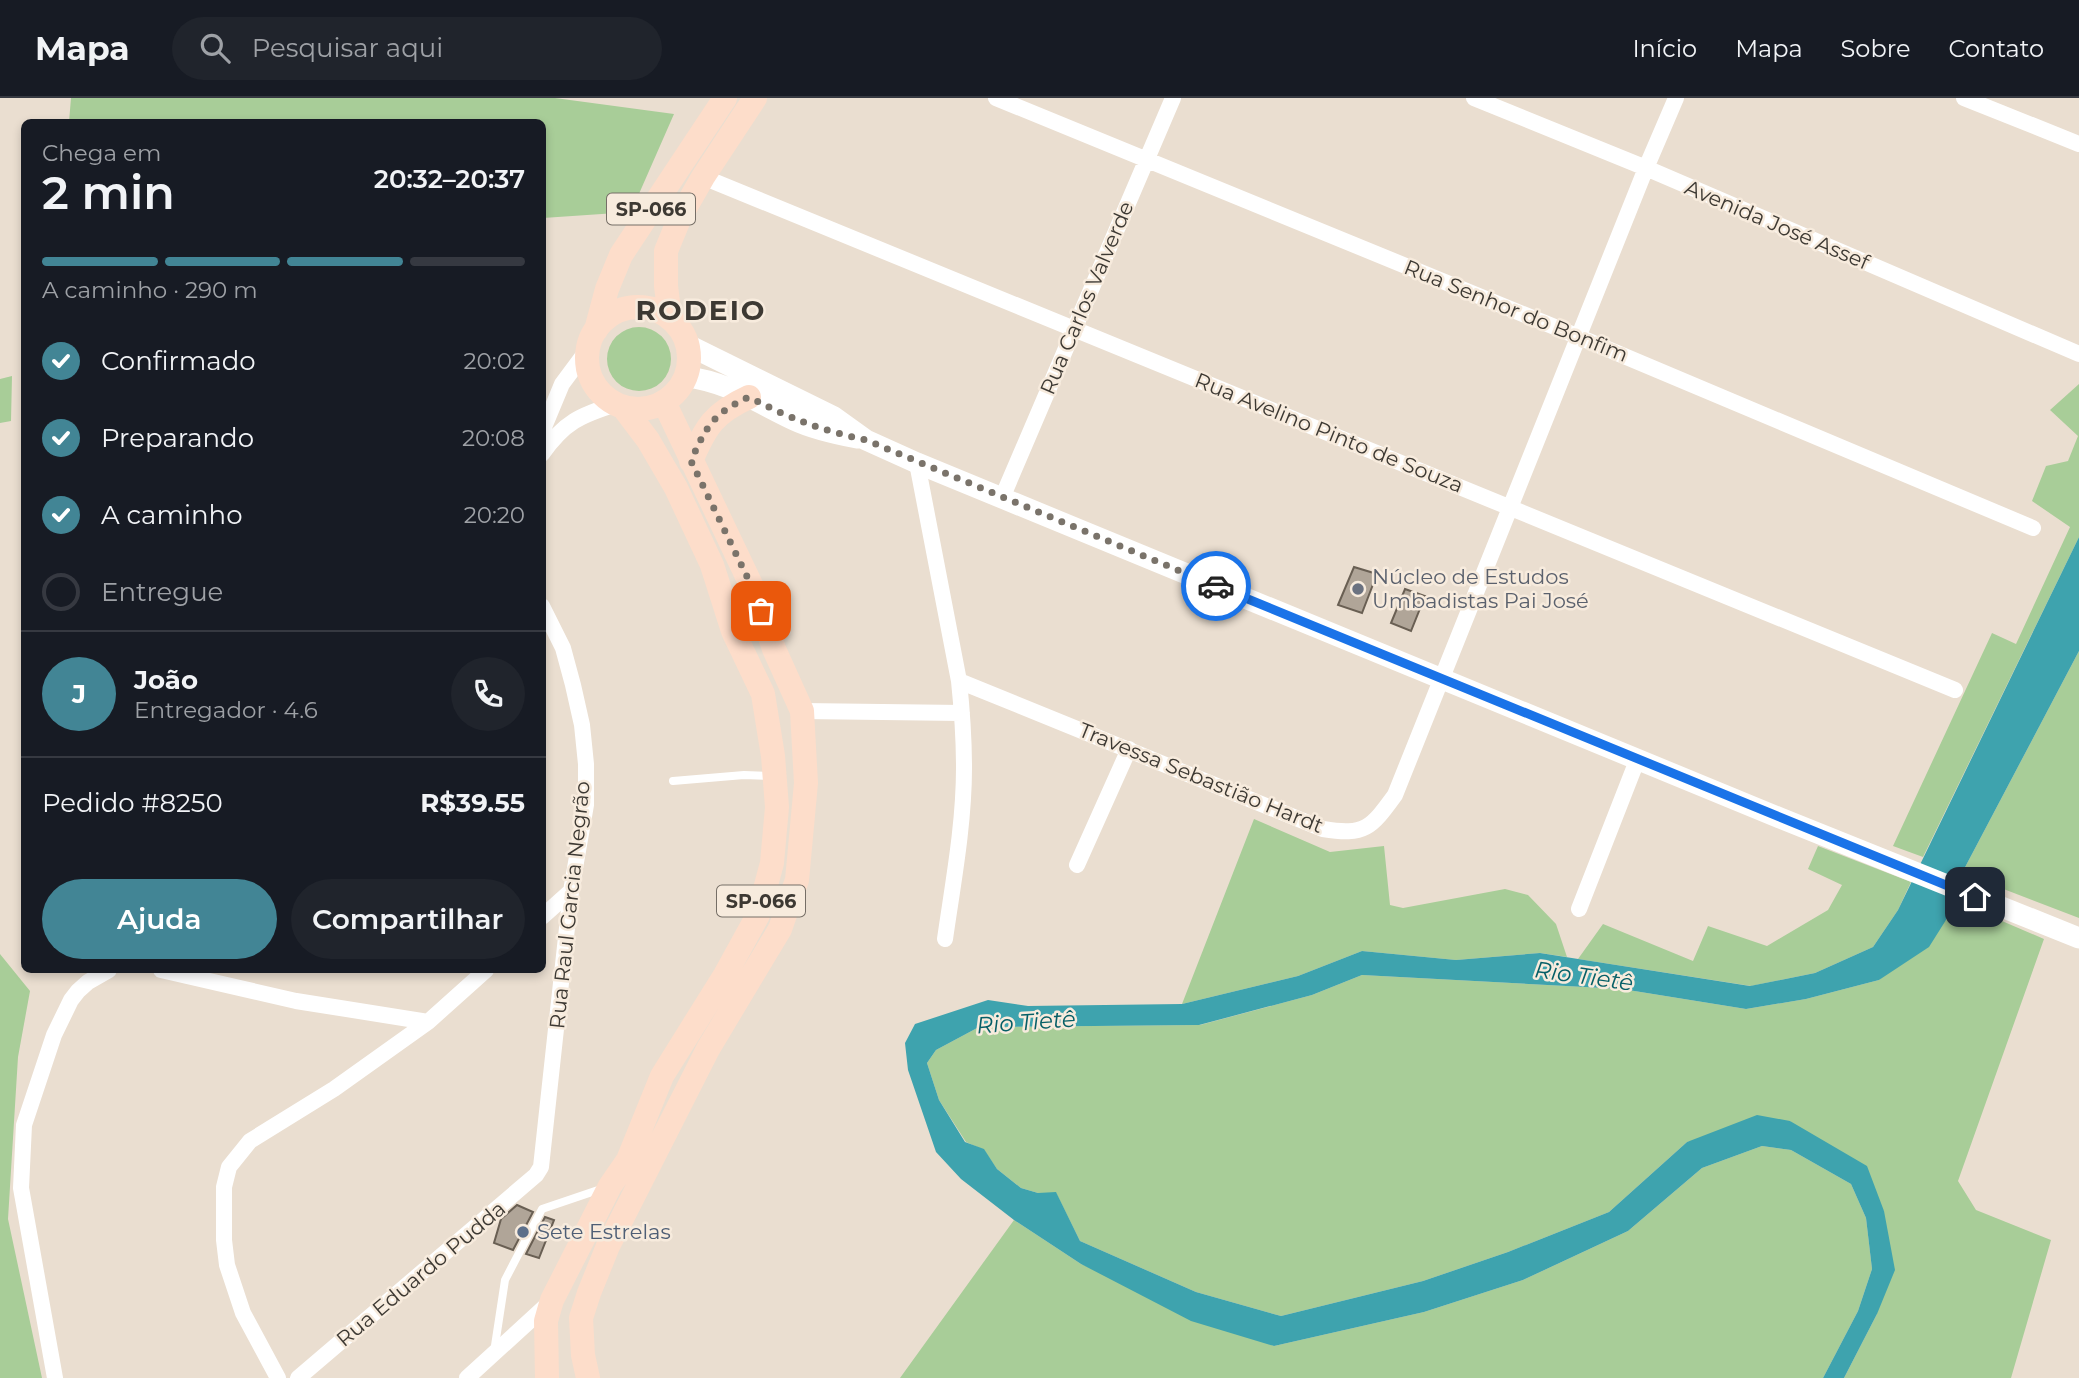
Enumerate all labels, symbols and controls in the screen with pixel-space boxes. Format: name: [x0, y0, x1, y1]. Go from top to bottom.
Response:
search box: [172, 17, 662, 80]
text: Mapa: [35, 28, 130, 68]
icon: search: [196, 29, 234, 67]
text: Pesquisar aqui: [252, 32, 443, 64]
text: Início: [1632, 34, 1697, 63]
text: Mapa: [1735, 34, 1803, 63]
text: Sobre: [1841, 34, 1910, 63]
text: Contato: [1948, 34, 2044, 63]
text: Chega em: [42, 139, 161, 167]
text: 20:32–20:37: [374, 163, 525, 195]
text: 2 min: [42, 164, 175, 221]
street label: Avenida José Assef: [1681, 174, 1874, 275]
road number: SP-066: [607, 194, 695, 225]
street label: Rua Carlos Valverde: [1034, 197, 1139, 398]
street label: Rua Senhor do Bonfim: [1400, 254, 1632, 367]
text: A caminho · 290 m: [42, 276, 258, 304]
district label: RODEIO: [636, 293, 766, 327]
icon: check: [42, 342, 80, 380]
text: Confirmado: [101, 345, 256, 377]
text: 20:02: [464, 347, 525, 375]
street label: Rua Avelino Pinto de Souza: [1191, 367, 1467, 498]
icon: check: [42, 419, 80, 457]
text: Preparando: [101, 422, 254, 454]
text: 20:08: [462, 424, 525, 452]
icon: check: [42, 496, 80, 534]
text: A caminho: [101, 499, 242, 531]
text: 20:20: [464, 501, 525, 529]
courier: [1181, 551, 1251, 621]
place label: Núcleo de Estudos Umbadistas Pai José: [1372, 564, 1589, 613]
icon: car: [1197, 567, 1235, 605]
text: Entregue: [101, 576, 223, 608]
pin: [731, 581, 791, 641]
marker: Núcleo de Estudos Umbadistas Pai José: [1350, 581, 1366, 597]
icon: bag: [742, 592, 780, 630]
button: phone: [451, 657, 525, 731]
text: João: [134, 664, 198, 696]
text: J: [72, 678, 86, 710]
text: Entregador · 4.6: [134, 696, 318, 724]
street label: Travessa Sebastião Hardt: [1075, 717, 1327, 838]
street label: Rua Raul Garcia Negrão: [544, 780, 595, 1030]
text: Pedido #8250: [42, 787, 223, 819]
text: R$39.55: [420, 787, 525, 819]
pin: [1945, 867, 2005, 927]
icon: home: [1956, 878, 1994, 916]
button: Ajuda: [42, 879, 277, 959]
button: Compartilhar: [291, 879, 525, 959]
road number: SP-066: [717, 886, 805, 916]
water label: Rio Tietê: [1533, 955, 1635, 997]
water label: Rio Tietê: [975, 1005, 1077, 1039]
street label: Rua Eduardo Pudda: [331, 1196, 510, 1352]
place label: Sete Estrelas: [537, 1219, 671, 1244]
marker: Sete Estrelas: [515, 1224, 531, 1240]

